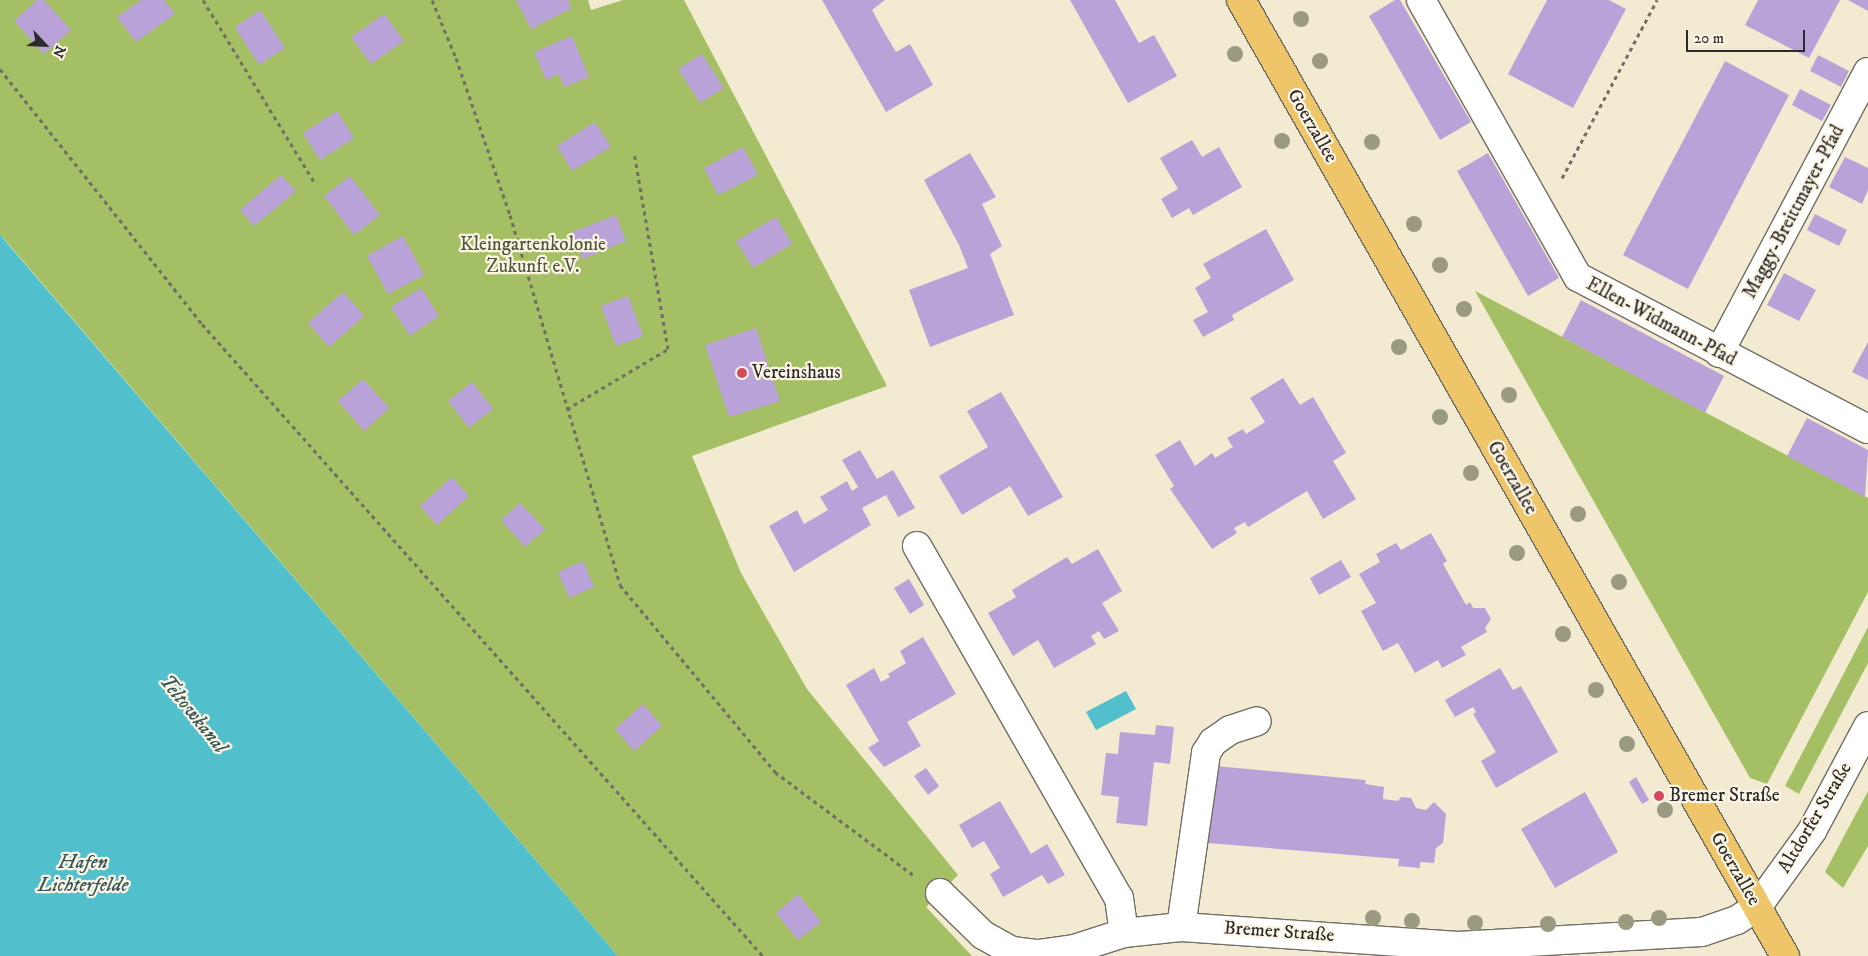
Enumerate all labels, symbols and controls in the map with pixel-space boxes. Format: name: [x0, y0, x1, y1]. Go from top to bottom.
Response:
north arrow: [20, 20, 70, 70]
scale bar: [1688, 20, 1807, 52]
text: 20 m: [1694, 29, 1724, 48]
text: N: [48, 42, 69, 60]
street label: Goerzallee: [1282, 85, 1342, 167]
street label: Maggy-Breittmayer-Pfad: [1739, 121, 1849, 303]
park label: Kleingartenkolonie Zukunft e.V.: [460, 234, 606, 278]
street label: Ellen-Widmann-Pfad: [1582, 273, 1740, 371]
place label: Vereinshaus: [752, 362, 841, 384]
marker: Vereinshaus: [736, 367, 748, 379]
street label: Goerzallee: [1482, 437, 1542, 519]
water label: Teltowkanal: [154, 670, 232, 758]
street label: Altdorfer Straße: [1773, 759, 1857, 877]
place label: Bremer Straße: [1669, 785, 1780, 807]
marker: Bremer Straße: [1653, 790, 1665, 802]
street label: Goerzallee: [1705, 828, 1765, 910]
water label: Hafen Lichterfelde: [38, 850, 128, 897]
street label: Bremer Straße: [1223, 917, 1335, 947]

